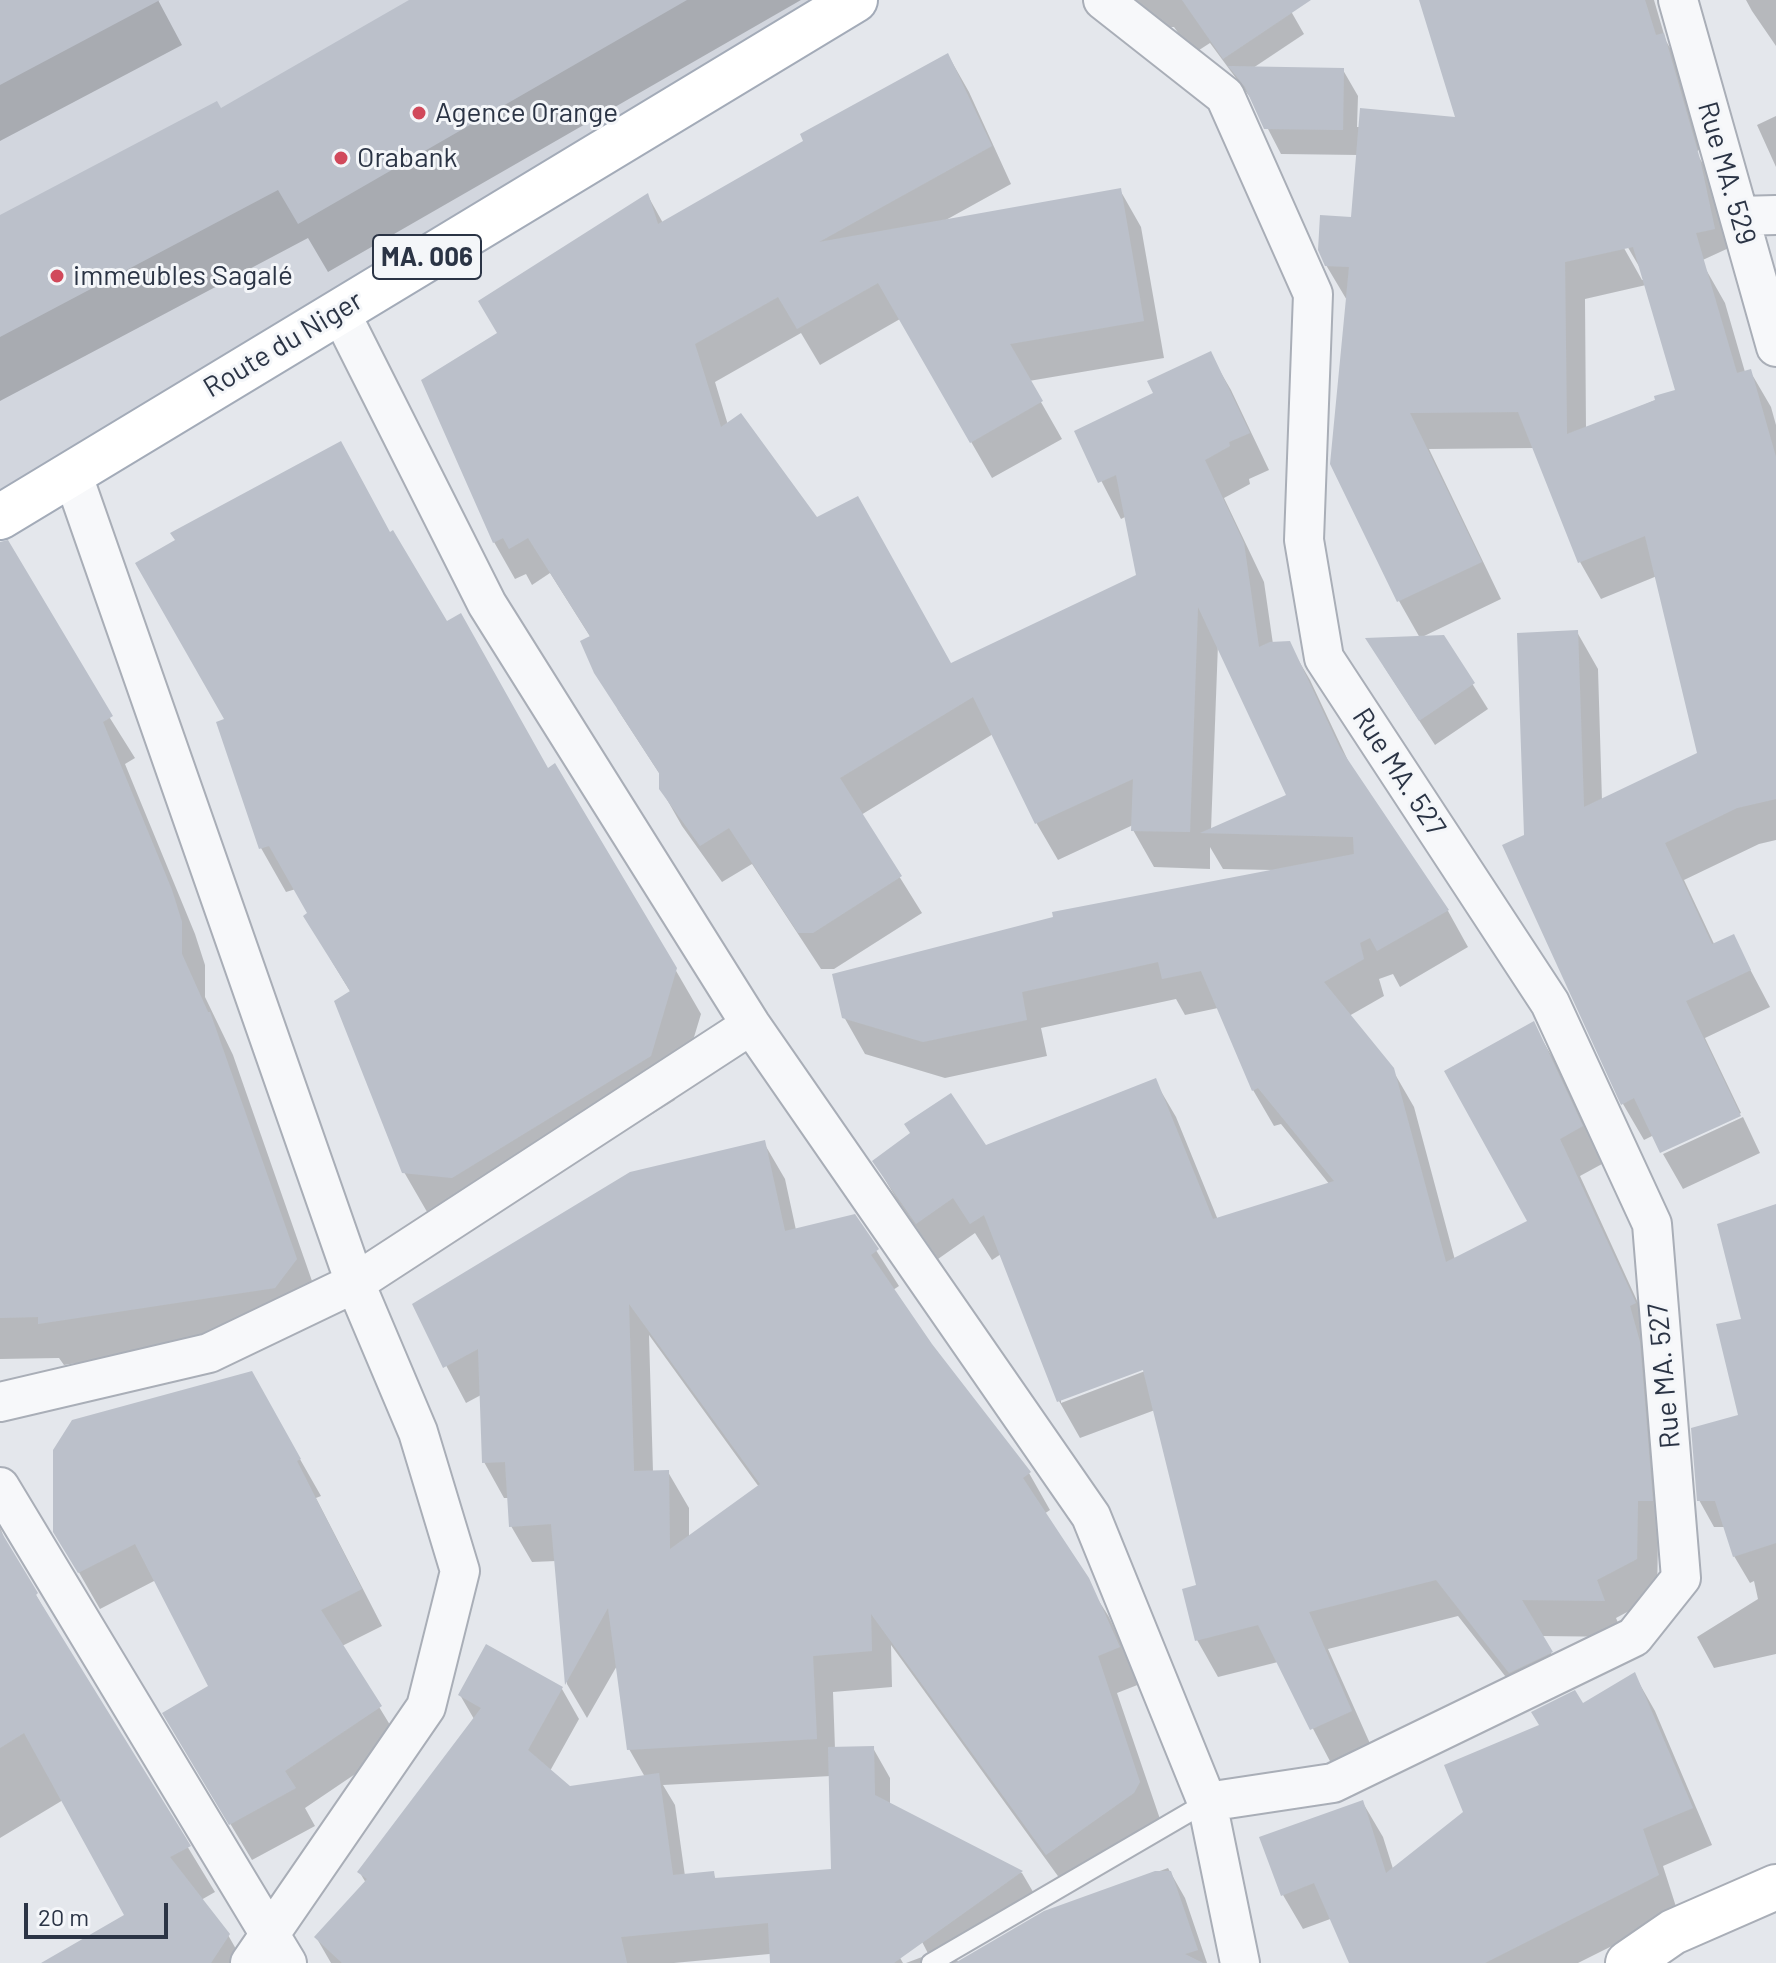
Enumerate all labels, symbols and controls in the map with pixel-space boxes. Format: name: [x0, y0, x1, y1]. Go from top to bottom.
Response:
place label: Agence Orange: [435, 96, 618, 130]
street label: Rue MA. 529: [1691, 98, 1763, 248]
marker: Agence Orange: [410, 104, 428, 122]
place label: Orabank: [357, 141, 458, 175]
marker: Orabank: [332, 149, 350, 167]
road number: MA. 006: [373, 235, 481, 279]
place label: immeubles Sagalé: [73, 259, 293, 293]
marker: immeubles Sagalé: [48, 267, 66, 285]
street label: Route du Niger: [197, 283, 369, 405]
street label: Rue MA. 527: [1345, 702, 1453, 842]
street label: Rue MA. 527: [1641, 1302, 1687, 1450]
scale bar: [28, 1887, 172, 1937]
text: 20 m: [38, 1902, 89, 1931]

